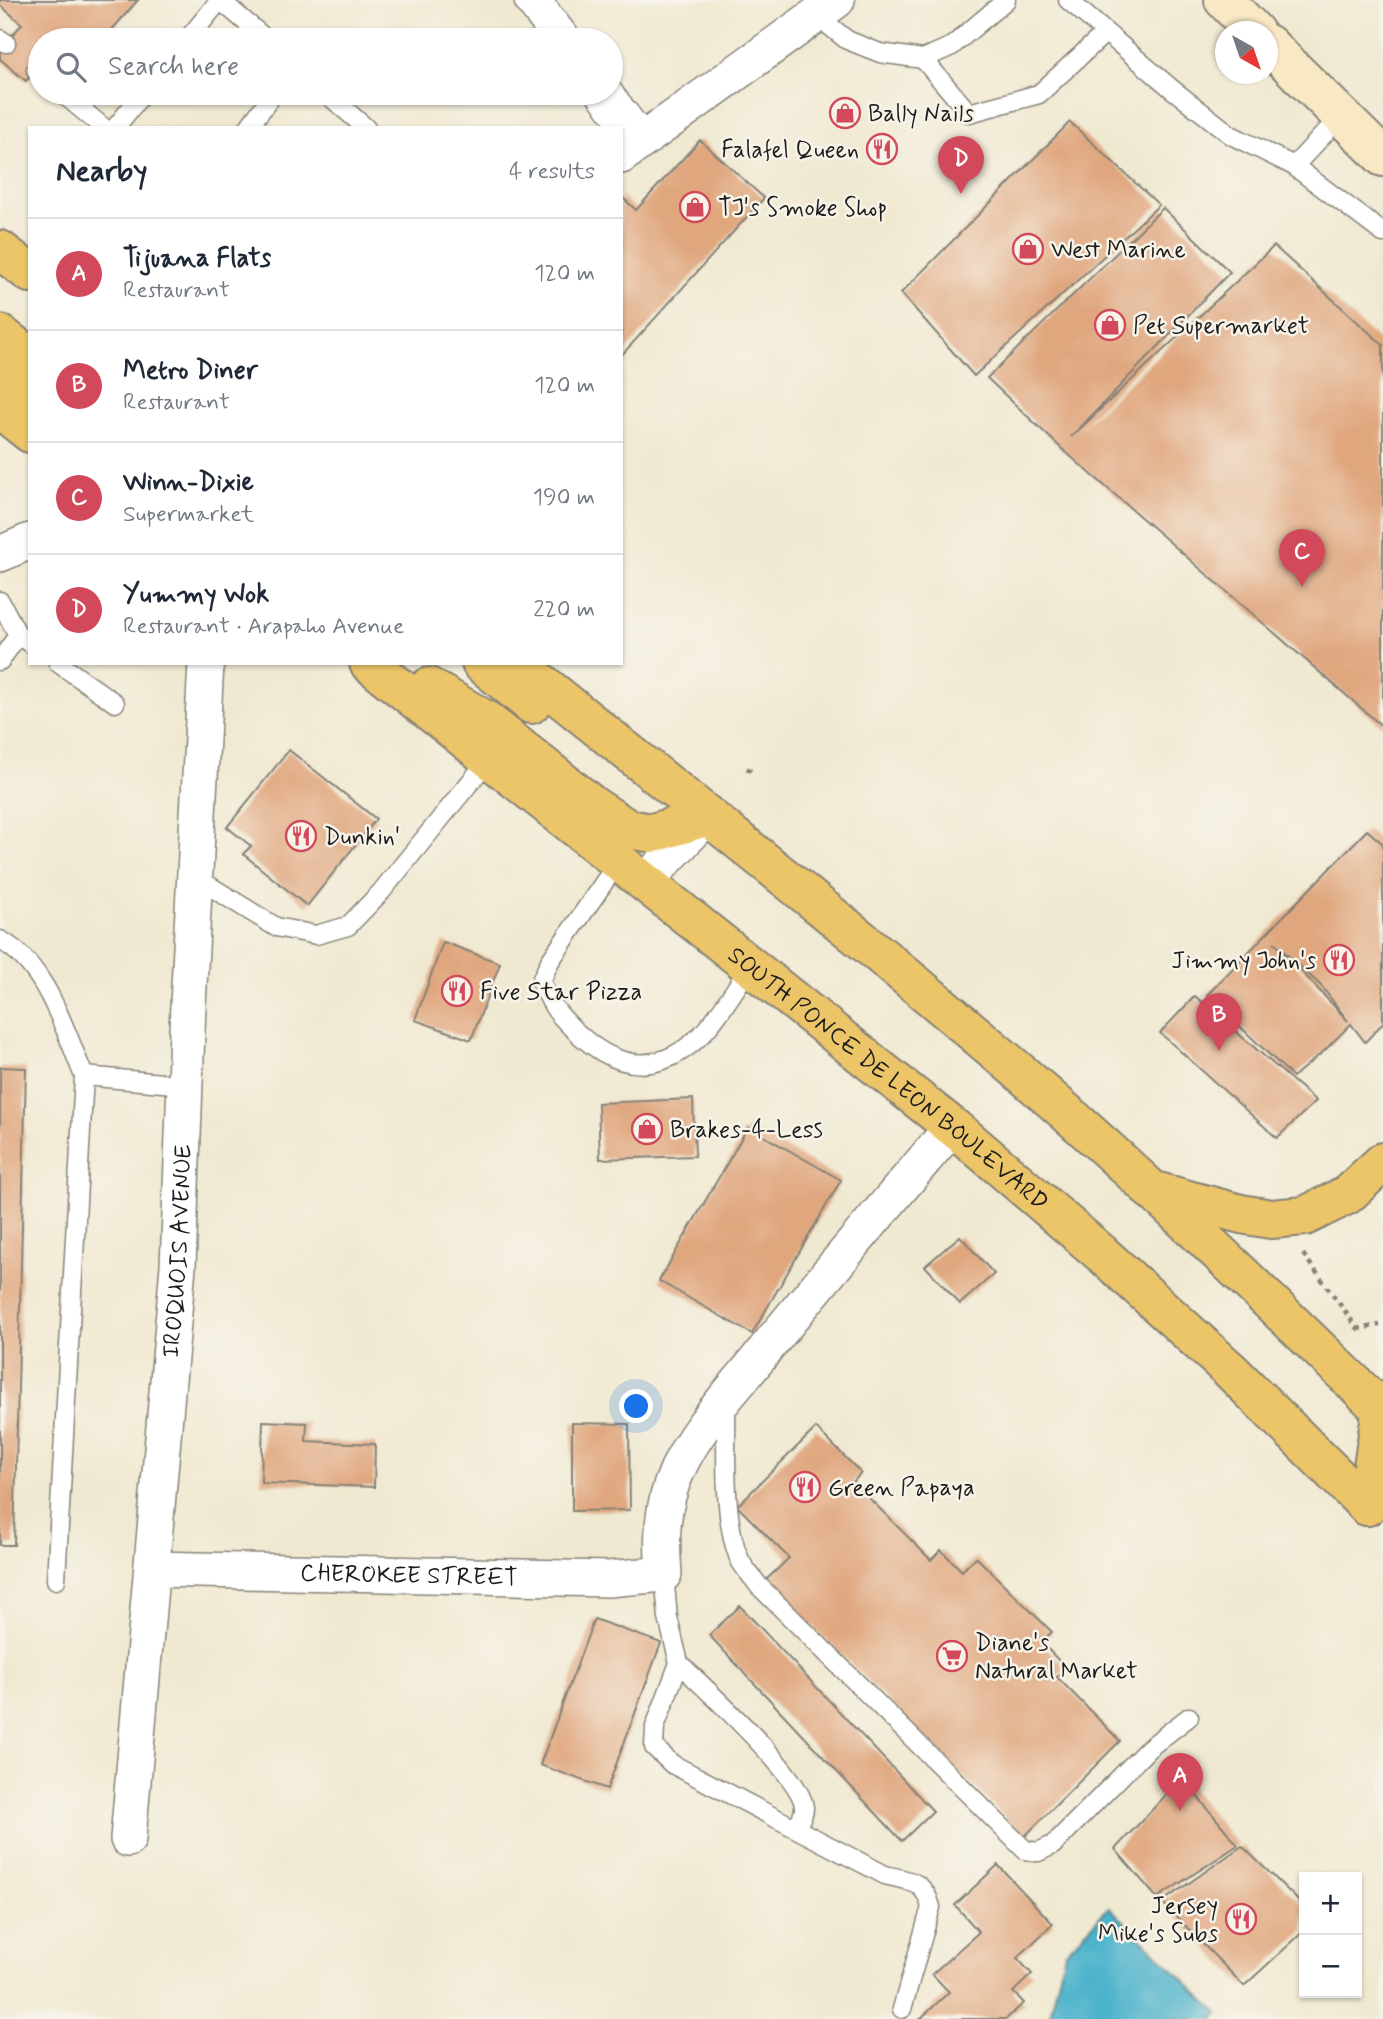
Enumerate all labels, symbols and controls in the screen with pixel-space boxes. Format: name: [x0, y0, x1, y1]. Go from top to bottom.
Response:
north arrow: [1215, 21, 1278, 84]
search box: [28, 28, 623, 105]
icon: search: [52, 48, 90, 86]
text: Search here: [108, 50, 239, 84]
shop icon: Bally Nails: [828, 96, 862, 130]
place label: Bally Nails: [868, 99, 974, 130]
restaurant icon: Falafel Queen: [865, 132, 899, 166]
place label: Falafel Queen: [721, 135, 859, 166]
pin: D: [938, 136, 984, 194]
text: Nearby: [56, 152, 147, 191]
text: 4 results: [509, 157, 595, 187]
shop icon: TJ's Smoke Shop: [678, 190, 712, 224]
place label: TJ's Smoke Shop: [718, 193, 887, 224]
shop icon: West Marine: [1011, 232, 1045, 266]
place label: West Marine: [1051, 235, 1186, 266]
text: Tijuana Flats: [123, 242, 271, 276]
text: A: [71, 259, 87, 289]
text: 120 m: [534, 259, 595, 289]
text: Restaurant: [123, 276, 230, 306]
shop icon: Pet Supermarket: [1093, 308, 1127, 342]
place label: Pet Supermarket: [1133, 311, 1309, 342]
text: Metro Diner: [123, 354, 258, 388]
text: B: [72, 371, 86, 401]
text: 120 m: [534, 371, 595, 401]
text: Restaurant: [123, 388, 230, 418]
text: Winn-Dixie: [123, 466, 254, 500]
text: C: [71, 483, 87, 513]
text: 190 m: [533, 483, 595, 513]
text: Supermarket: [123, 500, 254, 530]
pin: C: [1279, 529, 1325, 587]
text: Yummy Wok: [123, 578, 269, 612]
text: D: [71, 595, 87, 625]
text: 220 m: [533, 595, 595, 625]
text: Restaurant · Arapaho Avenue: [123, 612, 404, 642]
restaurant icon: Dunkin': [284, 819, 318, 853]
place label: Dunkin': [324, 822, 400, 853]
street label: SOUTH PONCE DE LEON BOULEVARD: [721, 940, 1054, 1218]
restaurant icon: Jimmy John's: [1322, 943, 1356, 977]
place label: Jimmy John's: [1171, 946, 1316, 977]
restaurant icon: Five Star Pizza: [440, 974, 474, 1008]
place label: Five Star Pizza: [480, 977, 642, 1008]
pin: B: [1196, 993, 1242, 1051]
shop icon: Brakes-4-Less: [630, 1112, 664, 1146]
place label: Brakes-4-Less: [670, 1115, 823, 1146]
street label: IROQUOIS AVENUE: [156, 1144, 200, 1359]
your location: [619, 1389, 653, 1423]
restaurant icon: Green Papaya: [788, 1470, 822, 1504]
place label: Green Papaya: [828, 1473, 975, 1504]
street label: CHEROKEE STREET: [300, 1558, 518, 1594]
place label: Diane's Natural Market: [975, 1628, 1138, 1687]
supermarket icon: Diane's Natural Market: [935, 1639, 969, 1673]
pin: A: [1157, 1753, 1203, 1811]
map controls: [1299, 1872, 1362, 1998]
button: +: [1299, 1872, 1362, 1935]
place label: Jersey Mike's Subs: [1098, 1891, 1218, 1950]
restaurant icon: Jersey Mike's Subs: [1224, 1902, 1258, 1936]
button: −: [1299, 1935, 1362, 1998]

